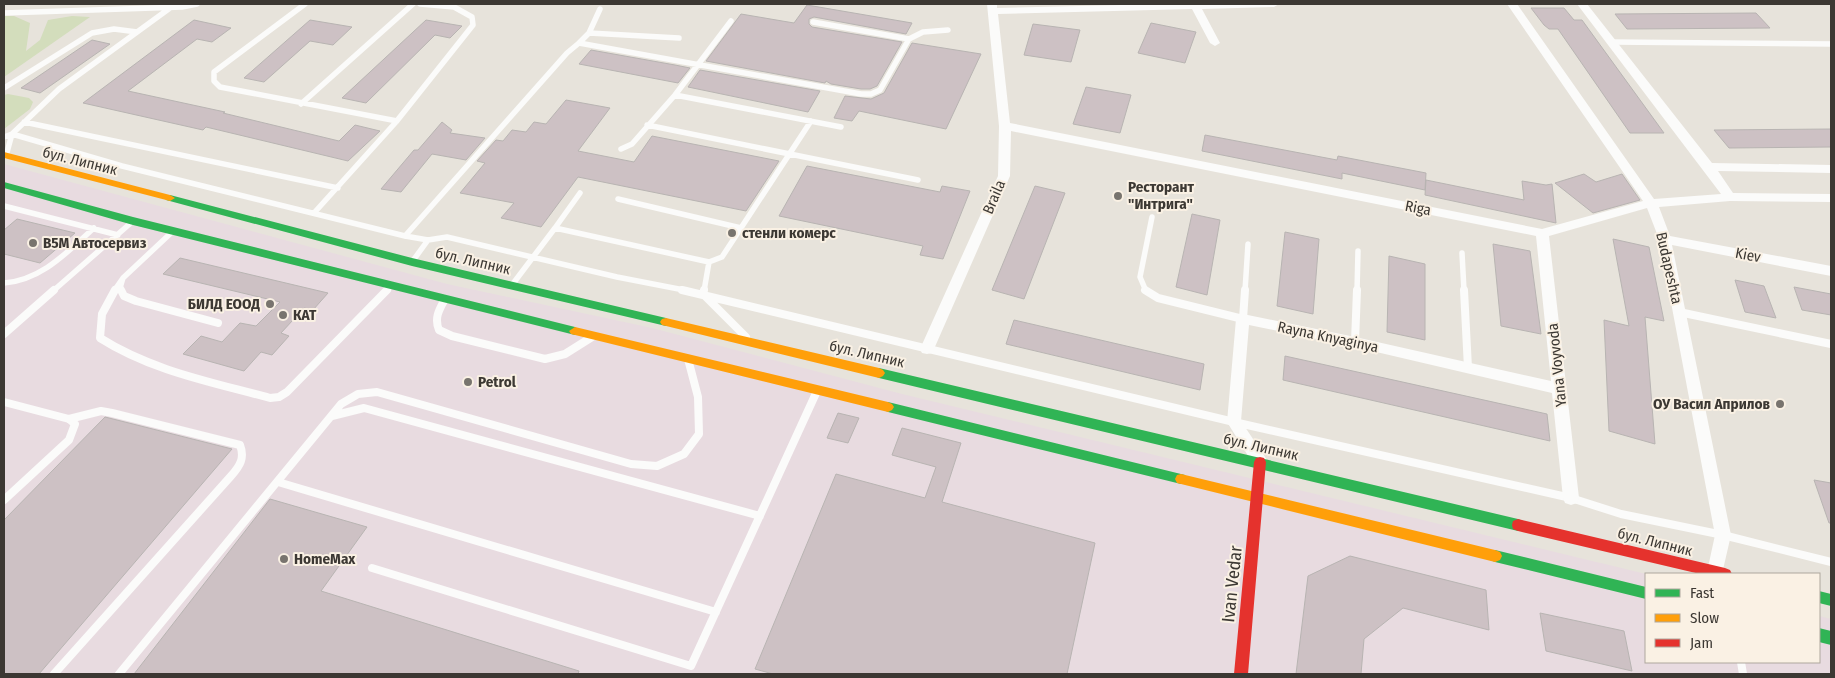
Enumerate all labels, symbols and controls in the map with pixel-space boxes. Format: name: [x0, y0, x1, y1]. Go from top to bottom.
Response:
street label: бул. Липник: [41, 143, 119, 179]
street label: Braila: [979, 177, 1009, 217]
place label: Ресторант "Интрига": [1128, 178, 1194, 213]
marker: Ресторант "Интрига": [1112, 190, 1124, 202]
street label: Riga: [1403, 197, 1433, 219]
place label: стенли комерс: [742, 224, 836, 242]
marker: стенли комерс: [726, 227, 738, 239]
street label: Budapeshta: [1652, 230, 1686, 306]
place label: В5М Автосервиз: [43, 234, 147, 252]
marker: В5М Автосервиз: [27, 237, 39, 249]
street label: бул. Липник: [434, 244, 512, 278]
street label: Kiev: [1734, 244, 1763, 266]
place label: БИЛД ЕООД: [188, 295, 260, 313]
marker: БИЛД ЕООД: [264, 298, 276, 310]
place label: КАТ: [293, 306, 317, 324]
marker: КАТ: [277, 309, 289, 321]
street label: Rayna Knyaginya: [1276, 318, 1380, 356]
street label: Yana Voyvoda: [1544, 322, 1570, 408]
street label: бул. Липник: [828, 337, 906, 371]
place label: Petrol: [478, 373, 517, 391]
marker: Petrol: [462, 376, 474, 388]
place label: ОУ Васил Априлов: [1653, 395, 1770, 413]
marker: ОУ Васил Априлов: [1774, 398, 1786, 410]
street label: бул. Липник: [1222, 430, 1300, 464]
street label: бул. Липник: [1616, 524, 1694, 560]
street label: Ivan Vedar: [1217, 544, 1247, 624]
place label: HomeMax: [294, 550, 356, 568]
marker: HomeMax: [278, 553, 290, 565]
legend: [1645, 573, 1820, 663]
text: Fast: [1690, 584, 1714, 602]
text: Slow: [1690, 609, 1719, 627]
text: Jam: [1690, 634, 1713, 652]

